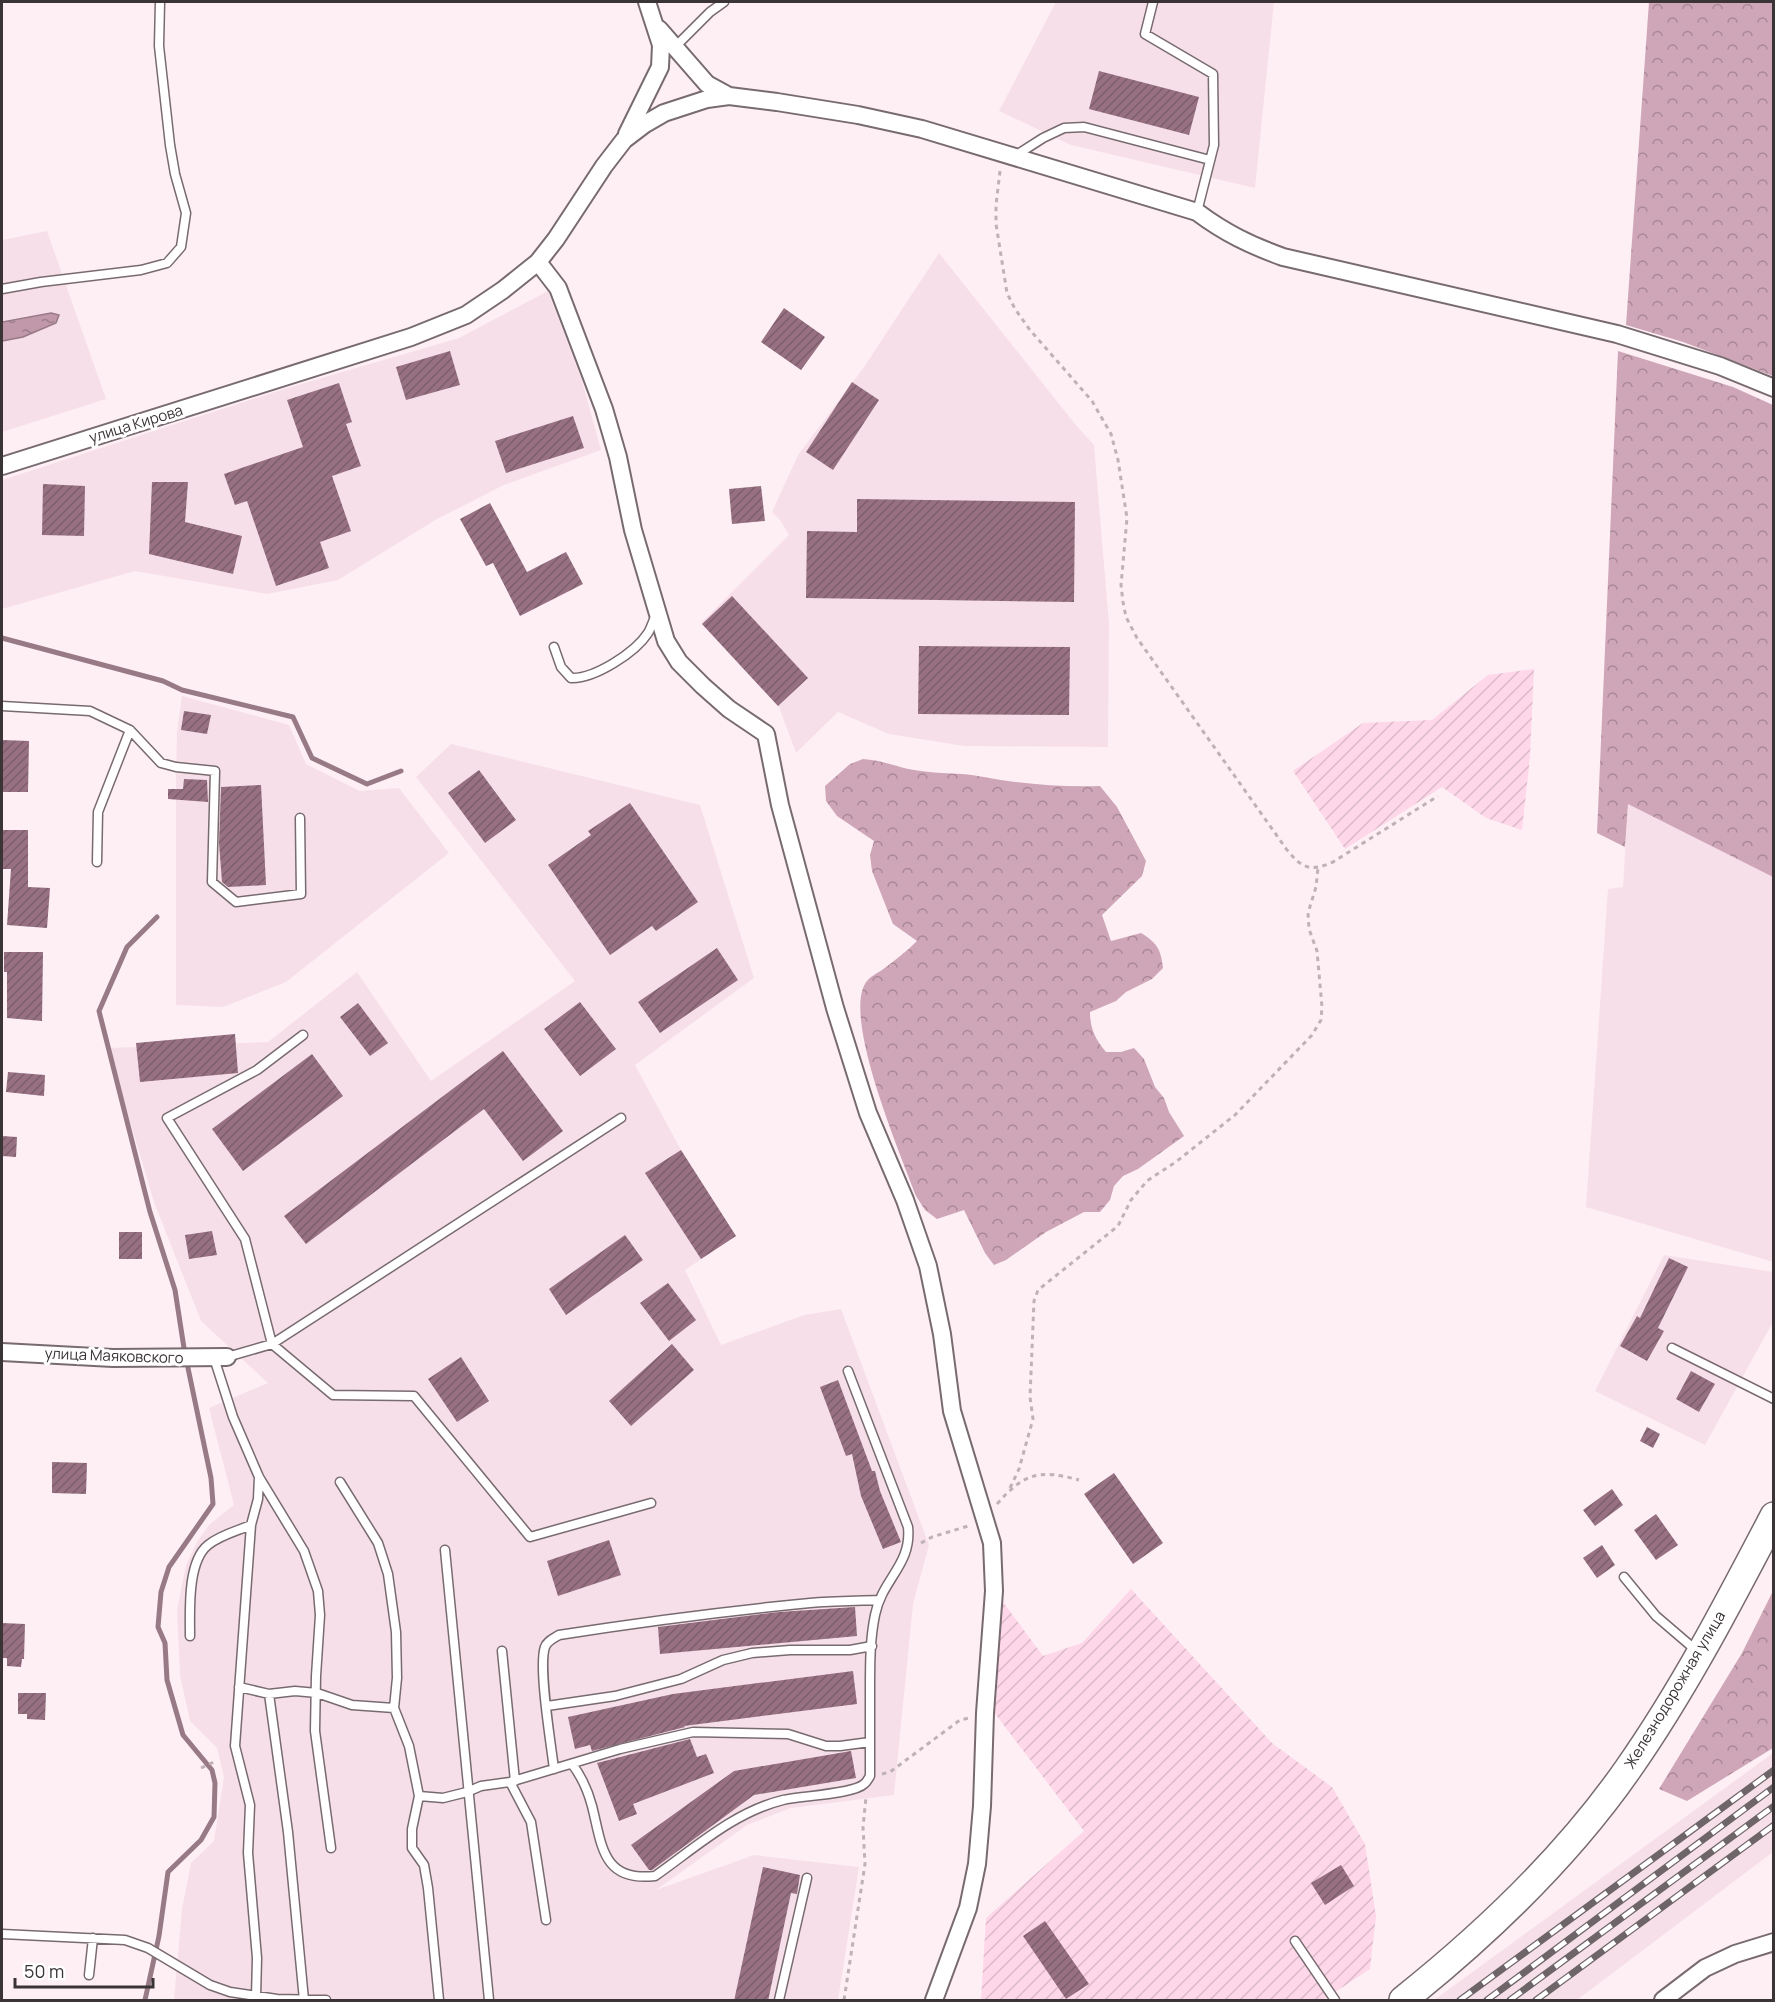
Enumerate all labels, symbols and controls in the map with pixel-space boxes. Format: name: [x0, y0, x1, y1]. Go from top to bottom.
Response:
street label: улица Кирова: [86, 399, 185, 448]
street label: улица Маяковского: [44, 1343, 184, 1368]
street label: Железнодорожная улица: [1619, 1607, 1730, 1773]
scale bar: [15, 1951, 153, 1989]
text: 50 m: [24, 1959, 64, 1983]

